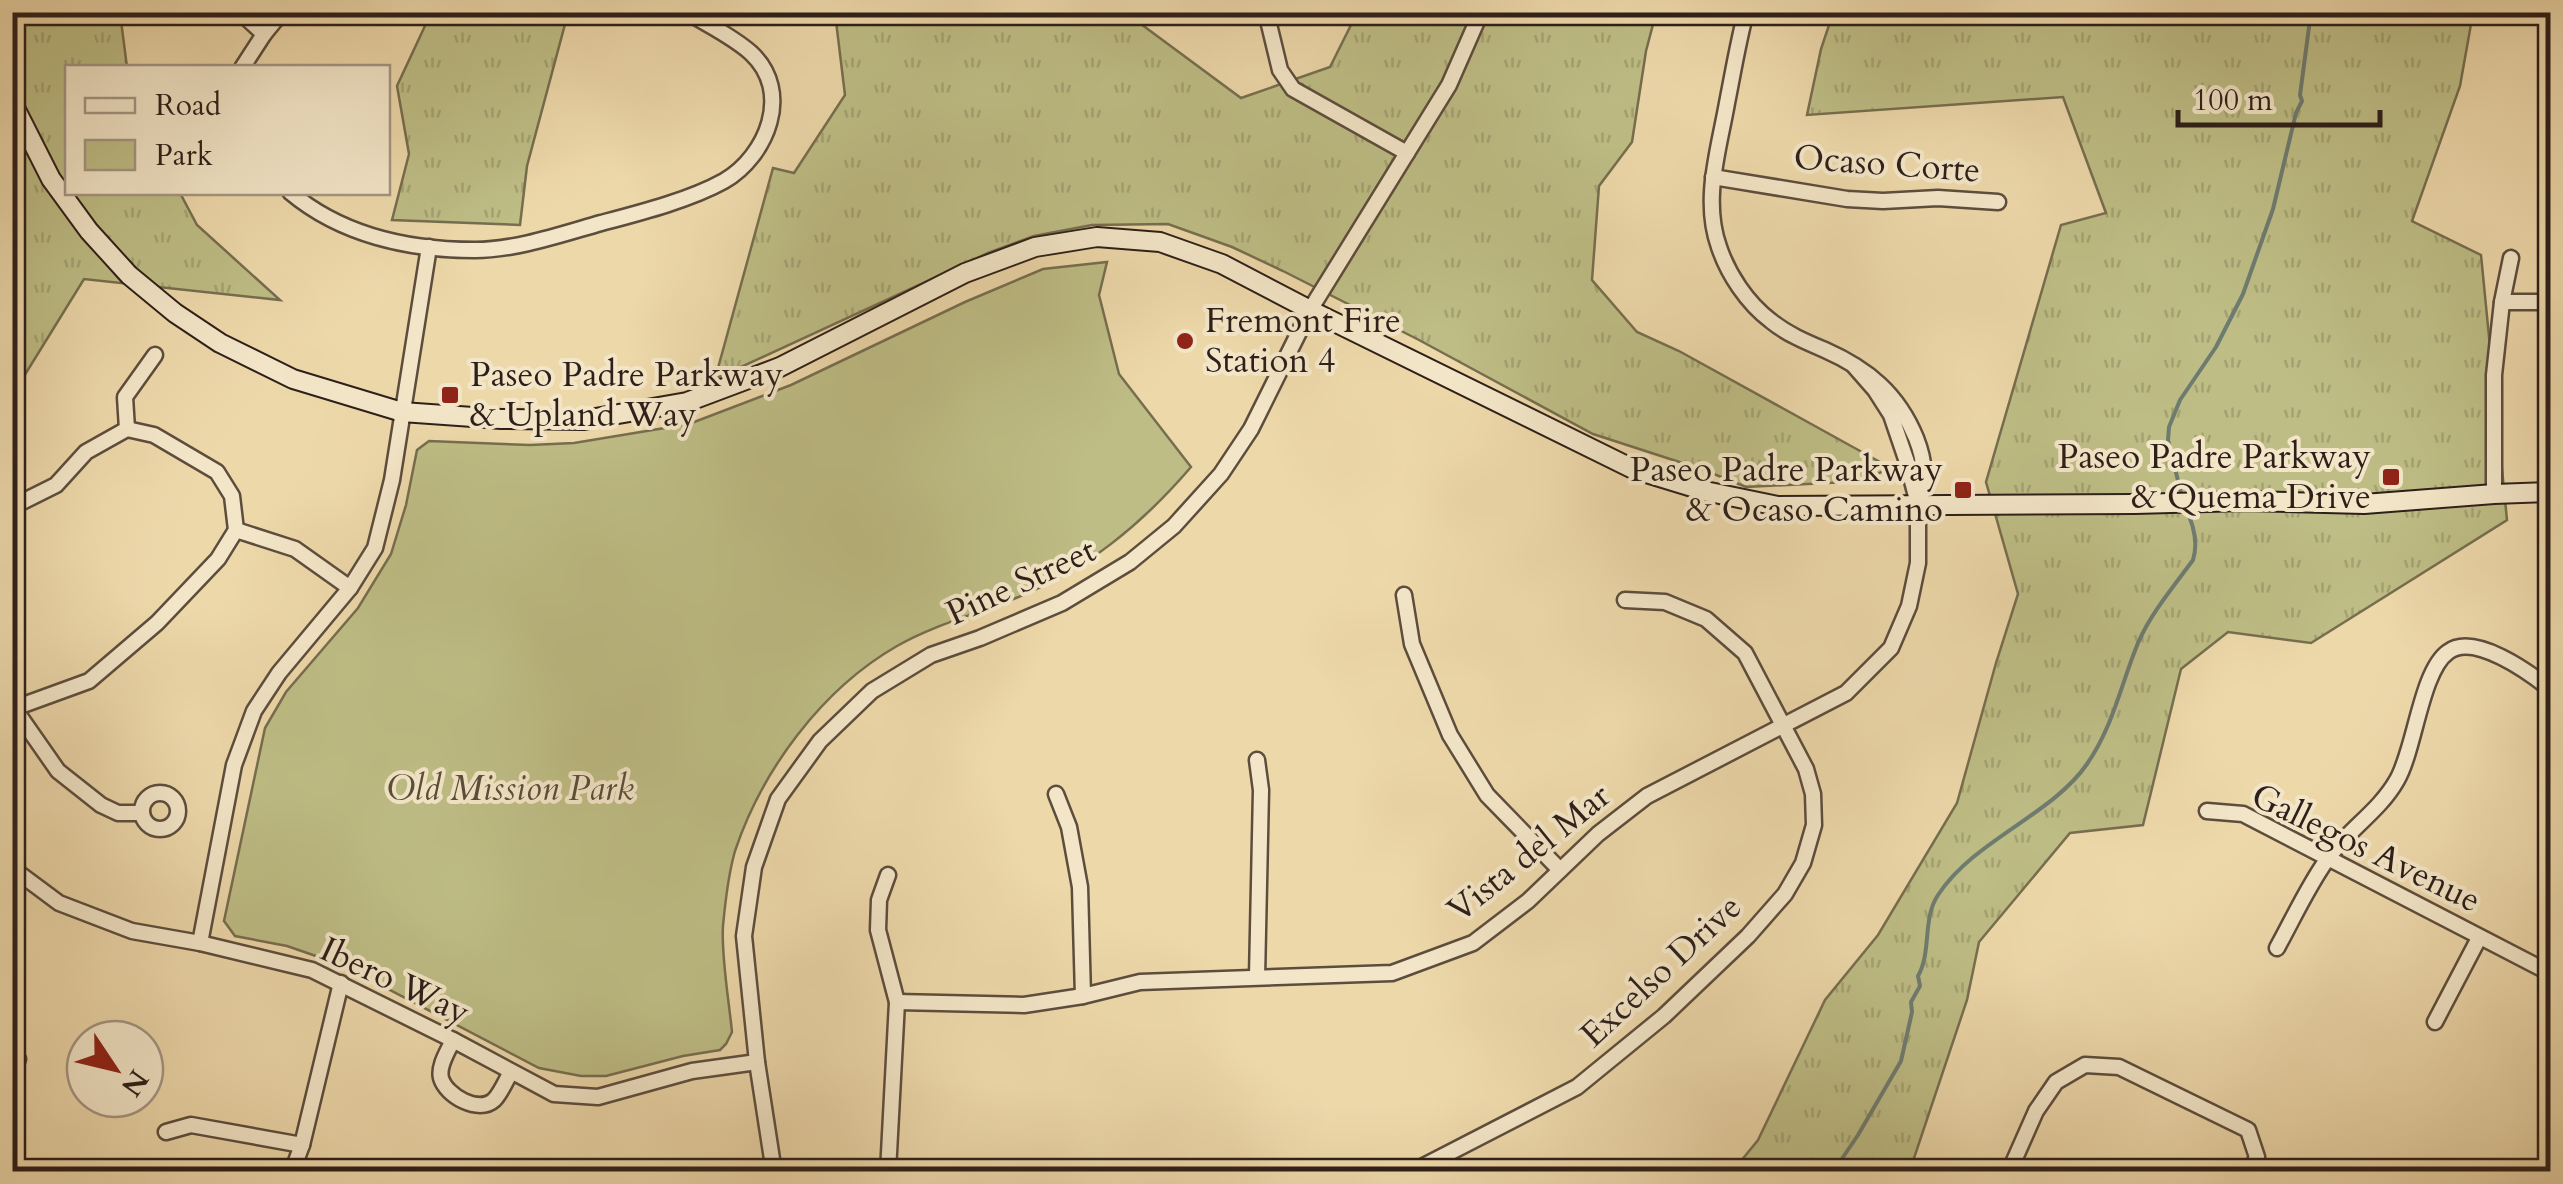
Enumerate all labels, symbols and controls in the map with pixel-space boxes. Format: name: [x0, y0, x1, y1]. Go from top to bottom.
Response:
legend: [65, 65, 390, 195]
scale bar: [2178, 65, 2380, 127]
text: 100 m: [2193, 80, 2273, 121]
text: Road: [155, 85, 221, 126]
street label: Ocaso Corte: [1792, 134, 1982, 194]
text: Park: [155, 135, 213, 176]
place label: Fremont Fire Station 4: [1205, 297, 1401, 385]
marker: Fremont Fire Station 4: [1174, 330, 1196, 352]
place label: Paseo Padre Parkway & Upland Way: [470, 351, 784, 439]
marker: Paseo Padre Parkway & Upland Way: [439, 384, 461, 406]
place label: Paseo Padre Parkway & Quema Drive: [2058, 433, 2371, 521]
place label: Paseo Padre Parkway & Ocaso Camino: [1630, 446, 1943, 534]
marker: Paseo Padre Parkway & Quema Drive: [2380, 466, 2402, 488]
marker: Paseo Padre Parkway & Ocaso Camino: [1952, 479, 1974, 501]
street label: Pine Street: [938, 526, 1104, 638]
park label: Old Mission Park: [386, 765, 634, 813]
street label: Vista del Mar: [1438, 772, 1621, 933]
street label: Gallegos Avenue: [2243, 772, 2489, 924]
street label: Excelso Drive: [1570, 884, 1752, 1058]
street label: Ibero Way: [312, 925, 478, 1037]
north arrow: [65, 1019, 165, 1119]
text: N: [112, 1062, 157, 1104]

